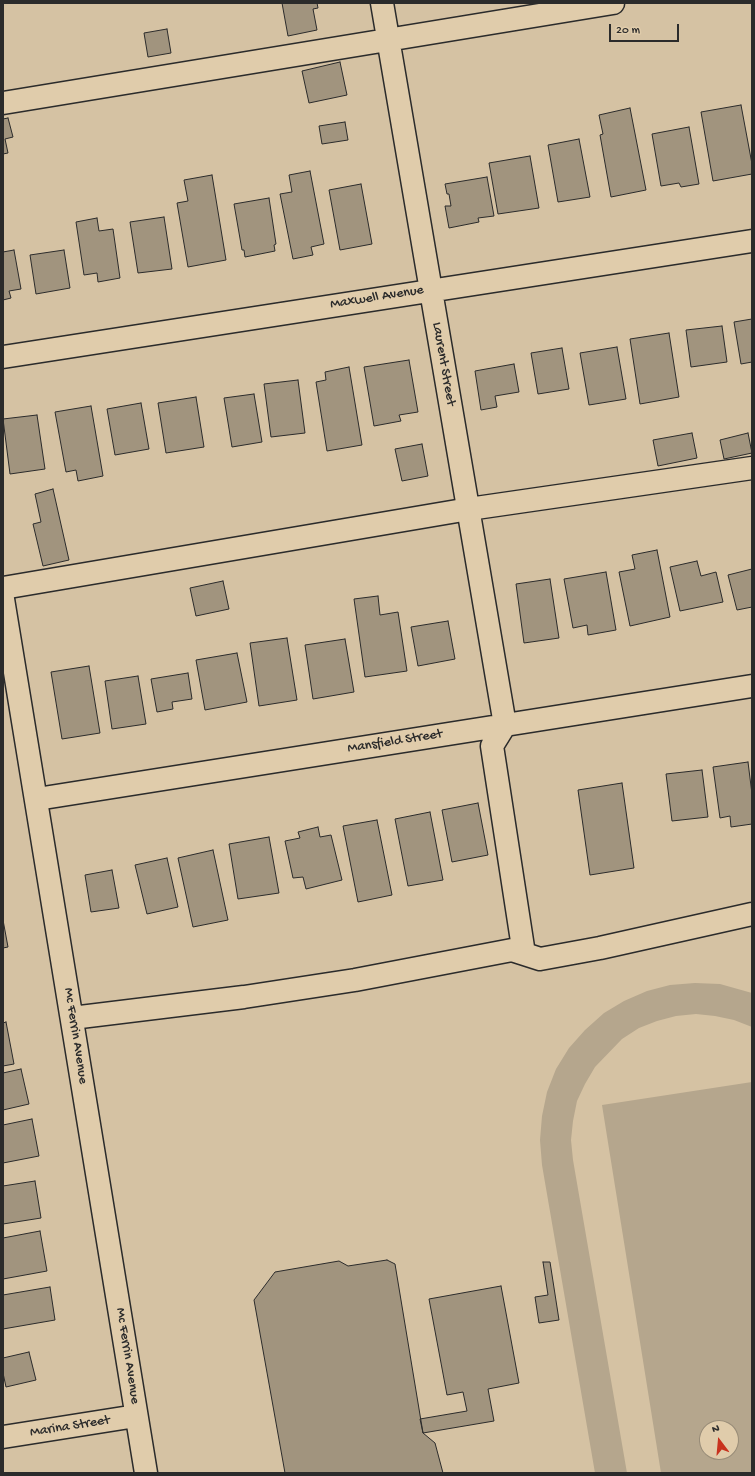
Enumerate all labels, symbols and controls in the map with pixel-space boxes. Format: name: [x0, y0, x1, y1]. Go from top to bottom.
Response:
scale bar: [611, 16, 681, 42]
text: 20 m: [616, 24, 640, 38]
street label: Maxwell Avenue: [329, 282, 425, 314]
street label: Laurent Street: [427, 321, 459, 407]
street label: Mansfield Street: [346, 726, 444, 758]
street label: Mc Ferrin Avenue: [59, 987, 91, 1085]
street label: Mc Ferrin Avenue: [111, 1307, 143, 1405]
street label: Marina Street: [29, 1412, 111, 1442]
north arrow: [699, 1420, 739, 1460]
text: N: [711, 1423, 721, 1436]

